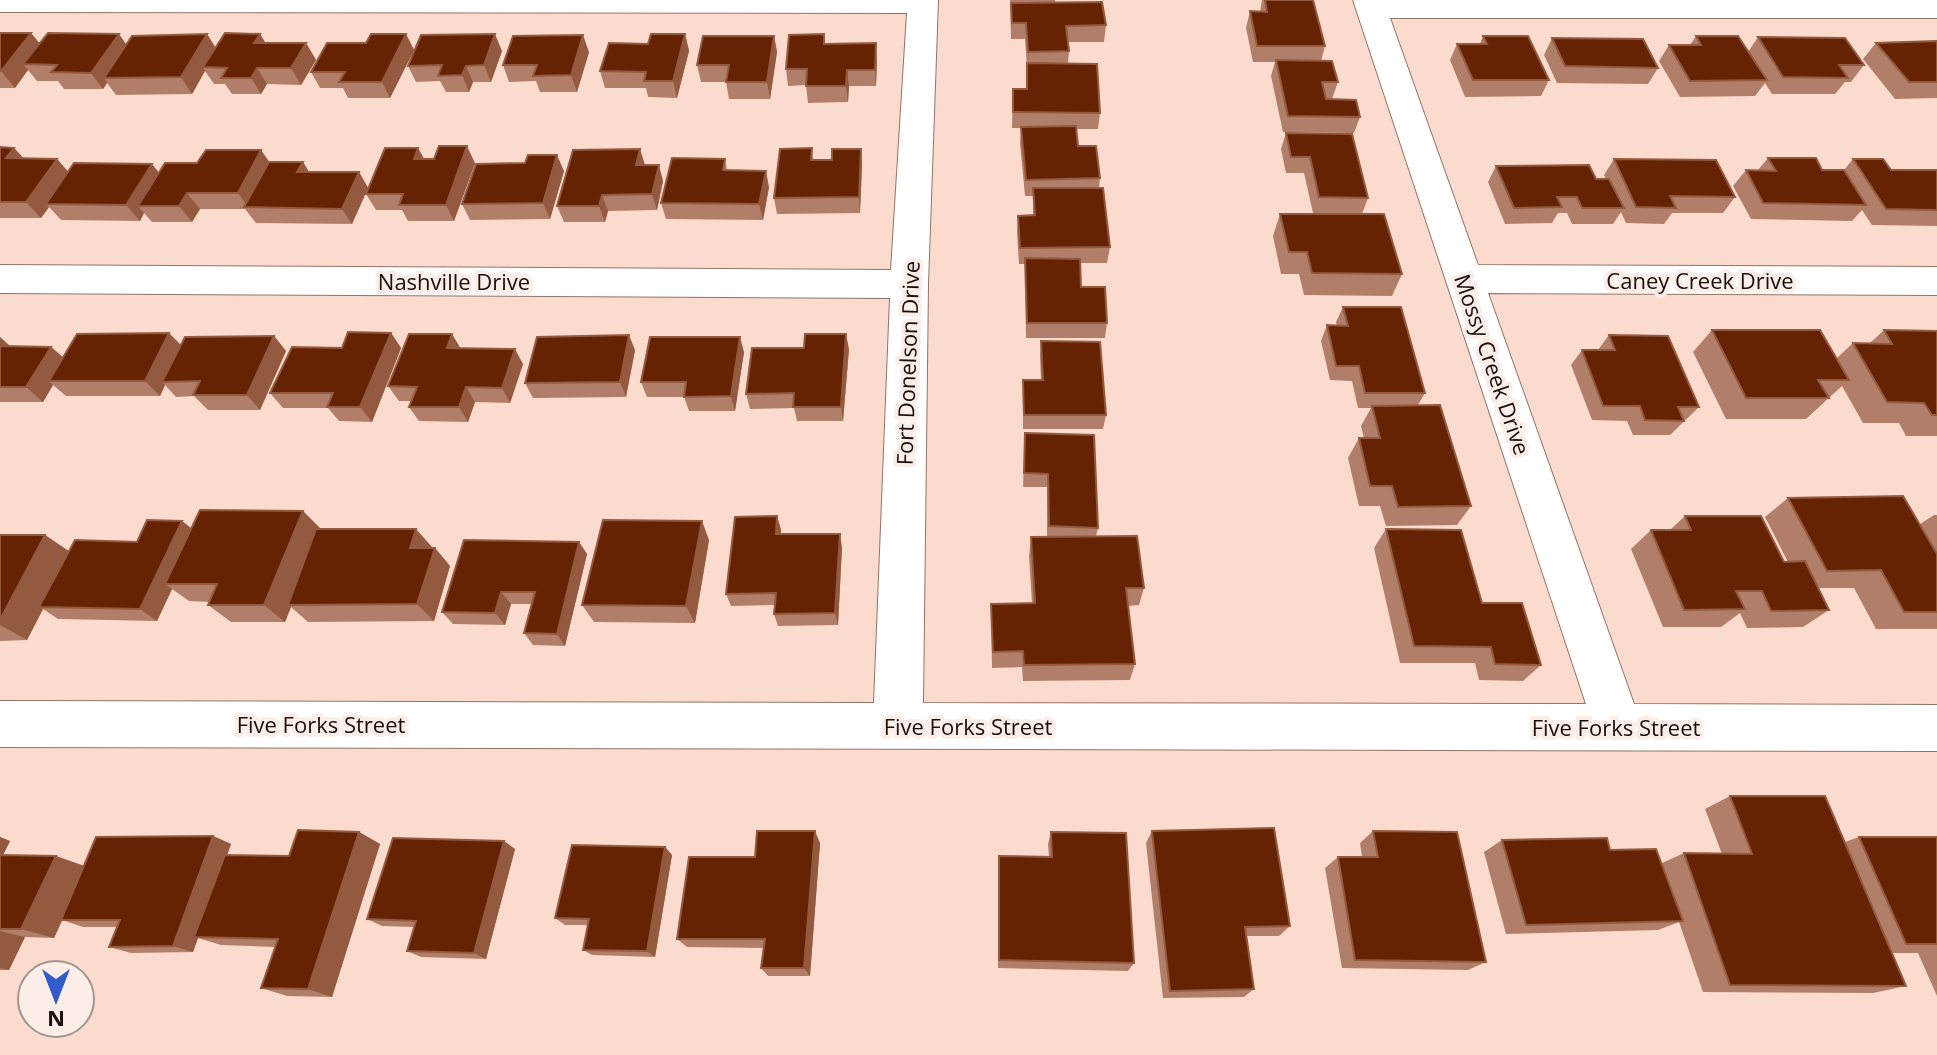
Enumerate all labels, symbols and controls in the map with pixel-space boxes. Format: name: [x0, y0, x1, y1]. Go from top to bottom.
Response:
street label: Fort Donelson Drive: [888, 260, 926, 466]
street label: Caney Creek Drive: [1606, 265, 1794, 295]
street label: Nashville Drive: [378, 266, 530, 296]
street label: Mossy Creek Drive: [1448, 270, 1538, 458]
street label: Five Forks Street: [237, 709, 406, 739]
street label: Five Forks Street: [884, 711, 1053, 741]
street label: Five Forks Street: [1532, 712, 1701, 742]
north arrow: [16, 959, 96, 1039]
text: N: [47, 1005, 65, 1035]

